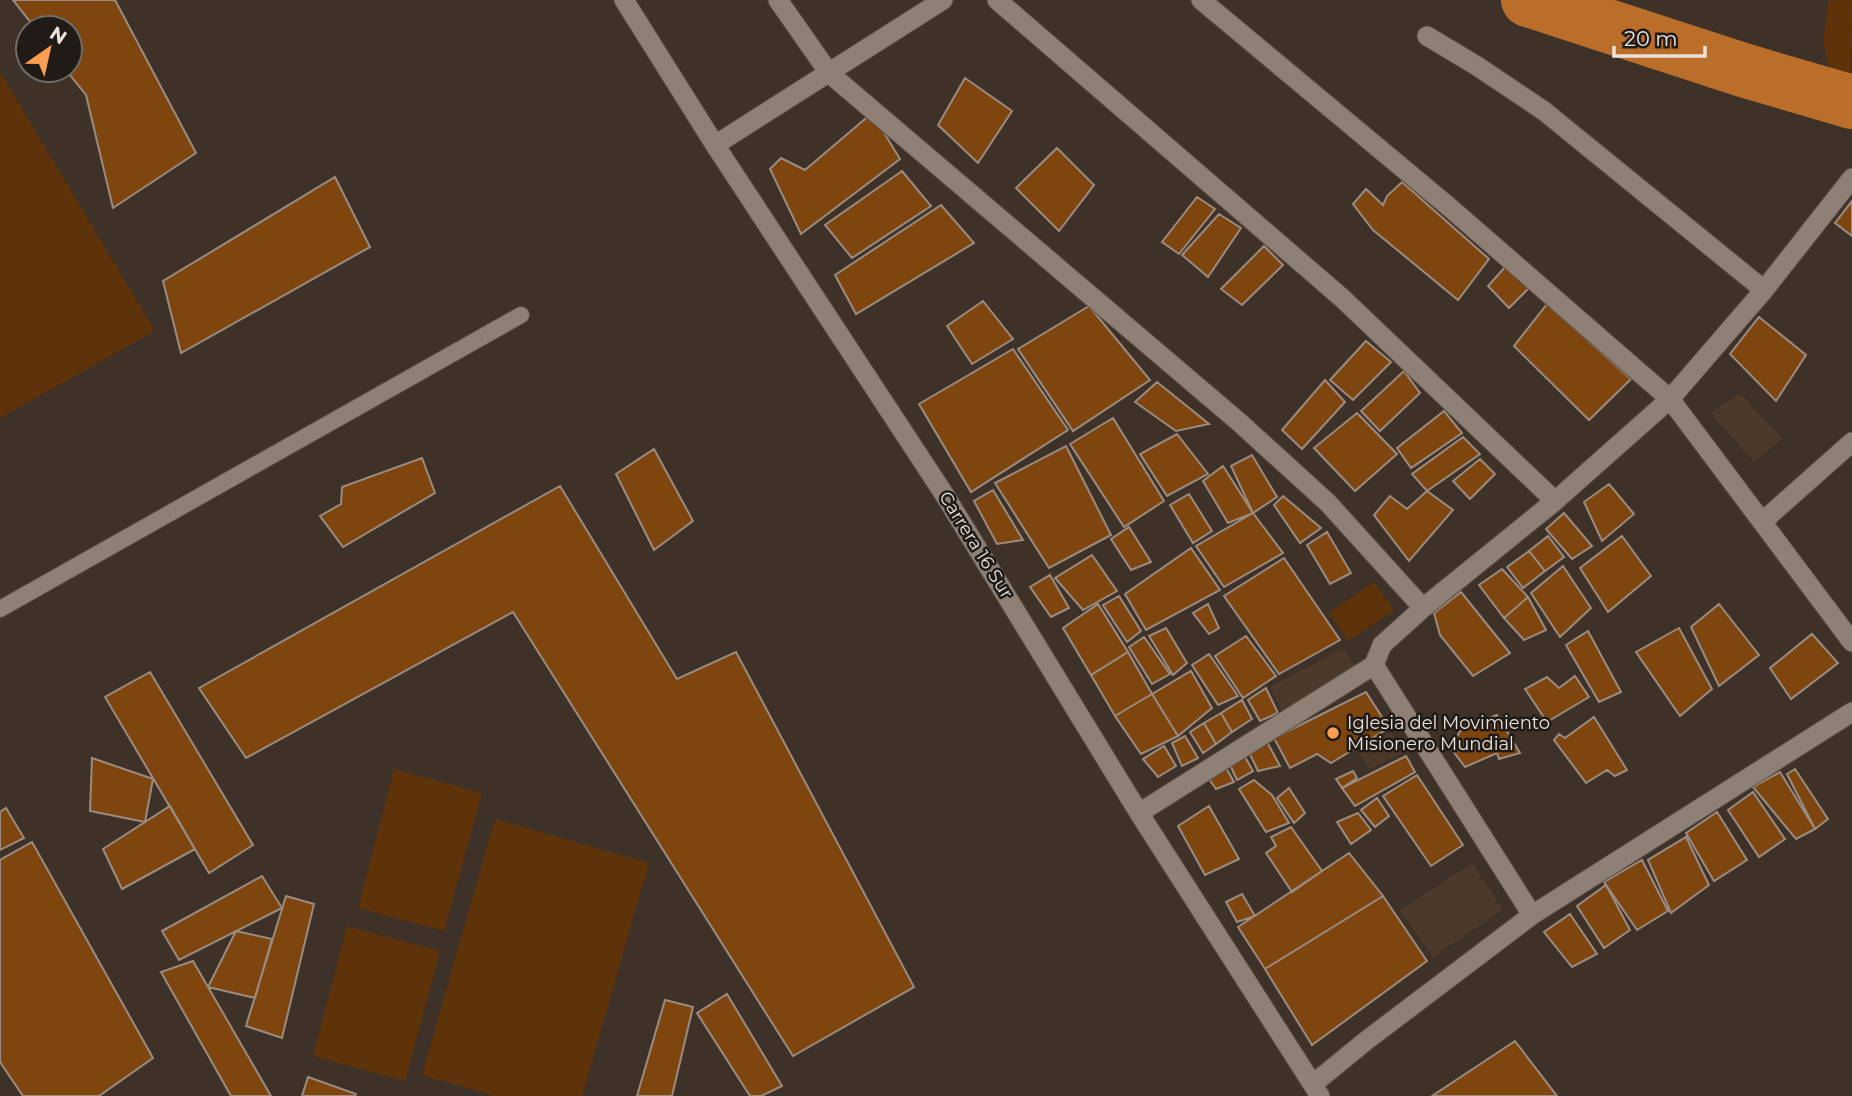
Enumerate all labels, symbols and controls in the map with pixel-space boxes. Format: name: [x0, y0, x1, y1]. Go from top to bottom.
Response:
north arrow: [14, 14, 84, 84]
scale bar: [1614, 14, 1705, 58]
text: N: [45, 21, 71, 49]
text: 20 m: [1624, 26, 1678, 51]
street label: Carrera 16 Sur: [934, 487, 1018, 603]
place label: Iglesia del Movimiento Misionero Mundial: [1347, 712, 1550, 755]
marker: Iglesia del Movimiento Misionero Mundial: [1325, 725, 1341, 741]

